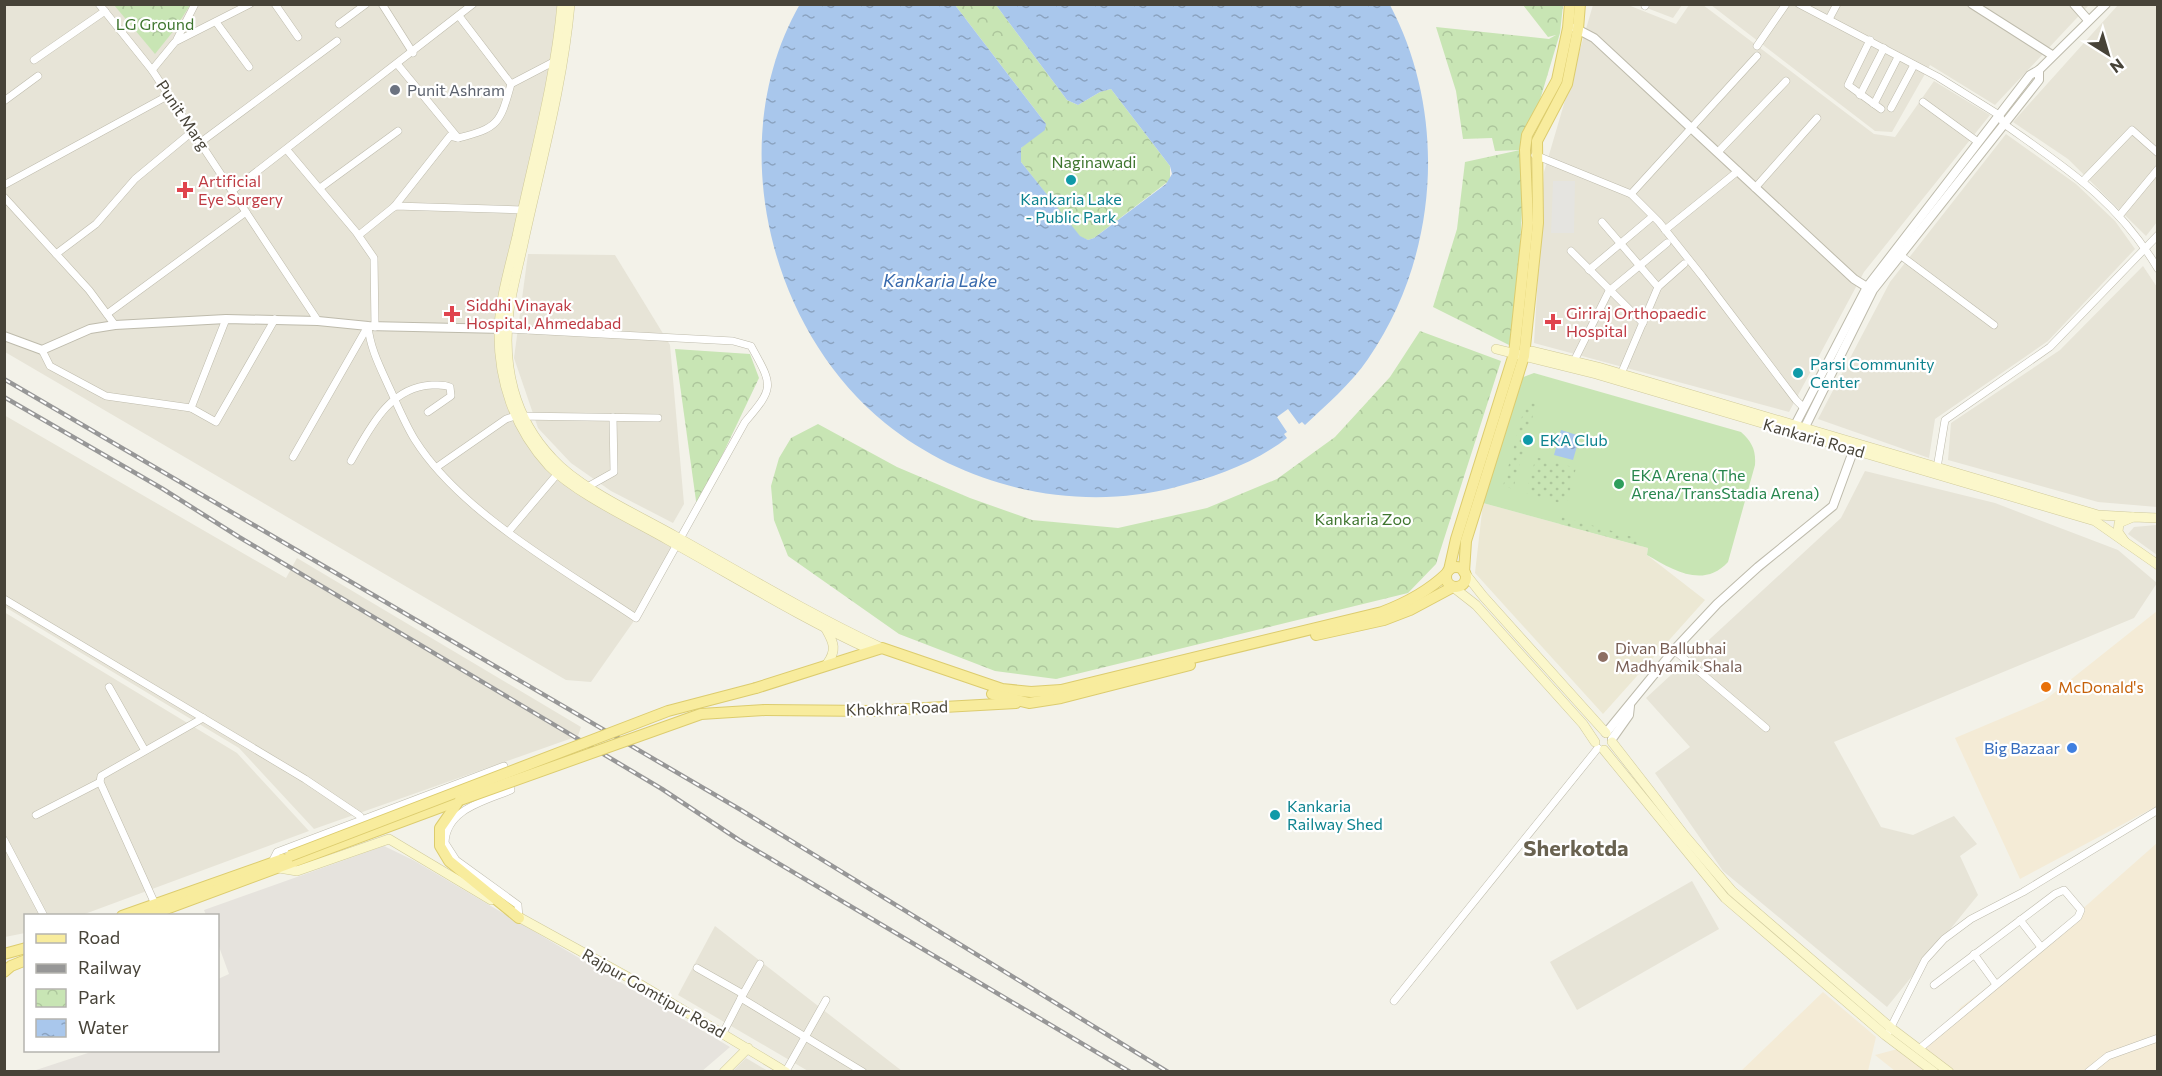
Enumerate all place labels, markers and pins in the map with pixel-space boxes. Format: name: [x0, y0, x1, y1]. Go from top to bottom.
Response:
place label: Punit Ashram: [407, 80, 505, 99]
marker: Punit Ashram: [388, 83, 402, 97]
place label: Artificial Eye Surgery: [198, 171, 283, 208]
marker: Kankaria Lake - Public Park: [1064, 173, 1078, 187]
marker: Artificial Eye Surgery: [176, 181, 194, 199]
place label: Kankaria Lake - Public Park: [1020, 189, 1122, 226]
place label: Siddhi Vinayak Hospital, Ahmedabad: [466, 295, 621, 332]
place label: Giriraj Orthopaedic Hospital: [1566, 303, 1706, 340]
marker: Siddhi Vinayak Hospital, Ahmedabad: [443, 305, 461, 323]
marker: Giriraj Orthopaedic Hospital: [1544, 313, 1562, 331]
place label: Parsi Community Center: [1810, 354, 1934, 391]
marker: Parsi Community Center: [1791, 366, 1805, 380]
place label: EKA Club: [1540, 430, 1608, 449]
marker: EKA Club: [1521, 433, 1535, 447]
place label: EKA Arena (The Arena/TransStadia Arena): [1631, 465, 1819, 502]
marker: EKA Arena (The Arena/TransStadia Arena): [1612, 477, 1626, 491]
place label: Divan Ballubhai Madhyamik Shala: [1615, 638, 1742, 675]
marker: Divan Ballubhai Madhyamik Shala: [1596, 650, 1610, 664]
place label: McDonald's: [2058, 677, 2144, 696]
marker: McDonald's: [2039, 680, 2053, 694]
place label: Big Bazaar: [1984, 738, 2061, 757]
marker: Big Bazaar: [2065, 741, 2079, 755]
place label: Kankaria Railway Shed: [1287, 796, 1383, 833]
marker: Kankaria Railway Shed: [1268, 808, 1282, 822]

